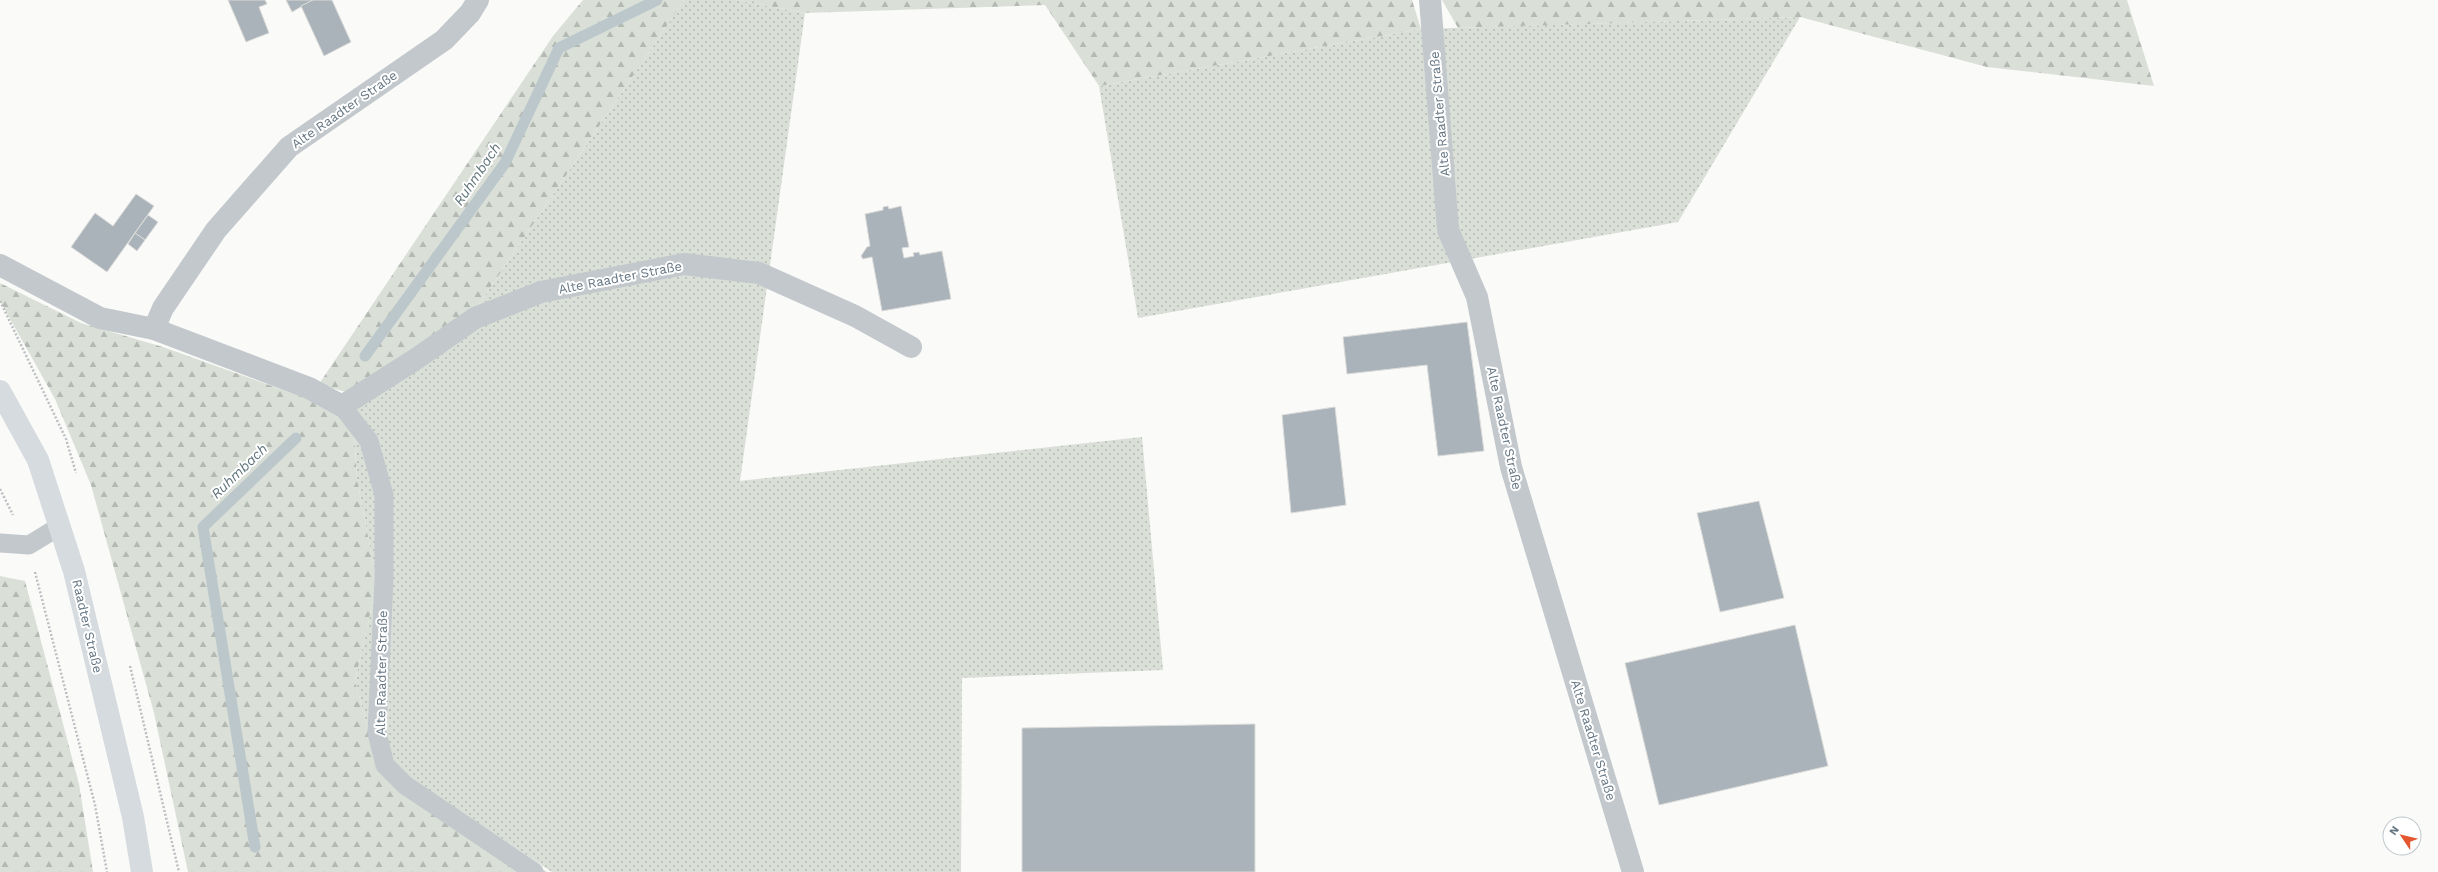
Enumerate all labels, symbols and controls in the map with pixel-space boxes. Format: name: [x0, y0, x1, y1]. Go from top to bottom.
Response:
street label: Alte Raadter Straße: [1427, 51, 1452, 177]
street label: Alte Raadter Straße: [289, 67, 400, 152]
water label: Ruhmbach: [450, 140, 504, 208]
street label: Alte Raadter Straße: [557, 258, 683, 297]
street label: Alte Raadter Straße: [1484, 365, 1525, 491]
water label: Ruhmbach: [208, 440, 270, 502]
street label: Raadter Straße: [69, 578, 106, 674]
street label: Alte Raadter Straße: [373, 610, 390, 736]
street label: Alte Raadter Straße: [1568, 678, 1619, 802]
north arrow: [2382, 816, 2422, 856]
text: N: [2387, 823, 2402, 838]

